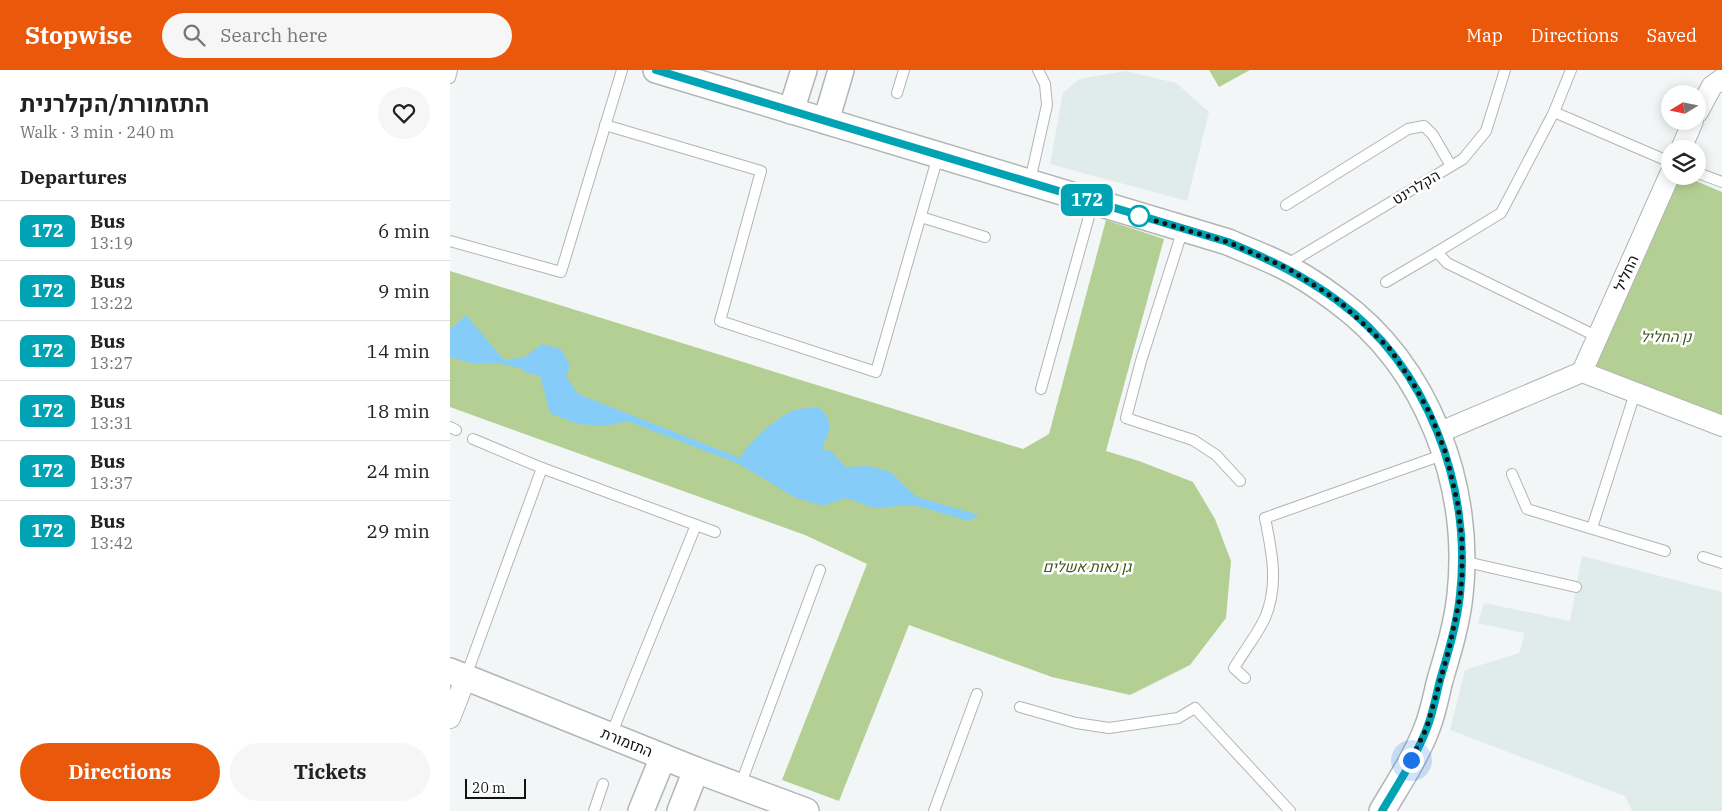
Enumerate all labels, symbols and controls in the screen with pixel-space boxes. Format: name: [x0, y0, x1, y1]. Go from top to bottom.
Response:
search box: [162, 13, 512, 58]
text: Stopwise: [25, 19, 132, 51]
icon: search: [180, 21, 208, 49]
text: Search here: [220, 23, 327, 47]
text: Map: [1466, 24, 1503, 47]
text: Directions: [1531, 24, 1619, 47]
text: Saved: [1647, 24, 1697, 47]
north arrow: [1661, 85, 1706, 130]
map controls: [1661, 85, 1706, 185]
text: התזמורת/הקלרנית: [20, 87, 209, 119]
button: heart: [378, 87, 430, 139]
text: Walk · 3 min · 240 m: [20, 122, 174, 142]
button: layers: [1661, 140, 1706, 185]
text: Departures: [20, 165, 127, 189]
street label: הקלרינט: [1389, 165, 1443, 209]
line badge: 172: [1058, 184, 1116, 216]
text: 172: [1071, 188, 1103, 211]
unlabelled marker: [1128, 205, 1150, 227]
text: Bus: [90, 209, 125, 233]
text: 172: [31, 219, 64, 242]
text: 6 min: [378, 219, 430, 243]
text: 13:19: [90, 233, 133, 253]
street label: החליל: [1610, 252, 1642, 294]
text: Bus: [90, 269, 125, 293]
text: 172: [31, 279, 64, 302]
text: 9 min: [378, 279, 430, 303]
text: 13:22: [90, 293, 133, 313]
park label: נן החליל: [1641, 327, 1693, 346]
text: Bus: [90, 329, 125, 353]
text: 172: [31, 339, 64, 362]
text: 14 min: [367, 339, 430, 363]
text: 13:27: [90, 353, 133, 373]
text: Bus: [90, 389, 125, 413]
text: 172: [31, 399, 64, 422]
text: 18 min: [367, 399, 430, 423]
text: 13:31: [90, 413, 133, 433]
text: Bus: [90, 449, 125, 473]
text: 172: [31, 459, 64, 482]
text: 24 min: [367, 459, 430, 483]
text: 13:37: [90, 473, 133, 493]
text: Bus: [90, 509, 125, 533]
text: 172: [31, 519, 64, 542]
text: 29 min: [367, 519, 430, 543]
text: 13:42: [90, 533, 133, 553]
park label: גן נאות אשלים: [1043, 557, 1133, 576]
street label: התזמורת: [598, 723, 656, 761]
button: Directions: [20, 743, 220, 801]
button: Tickets: [230, 743, 430, 801]
your location: [1399, 748, 1424, 773]
scale bar: [465, 776, 526, 799]
text: 20 m: [472, 779, 505, 797]

